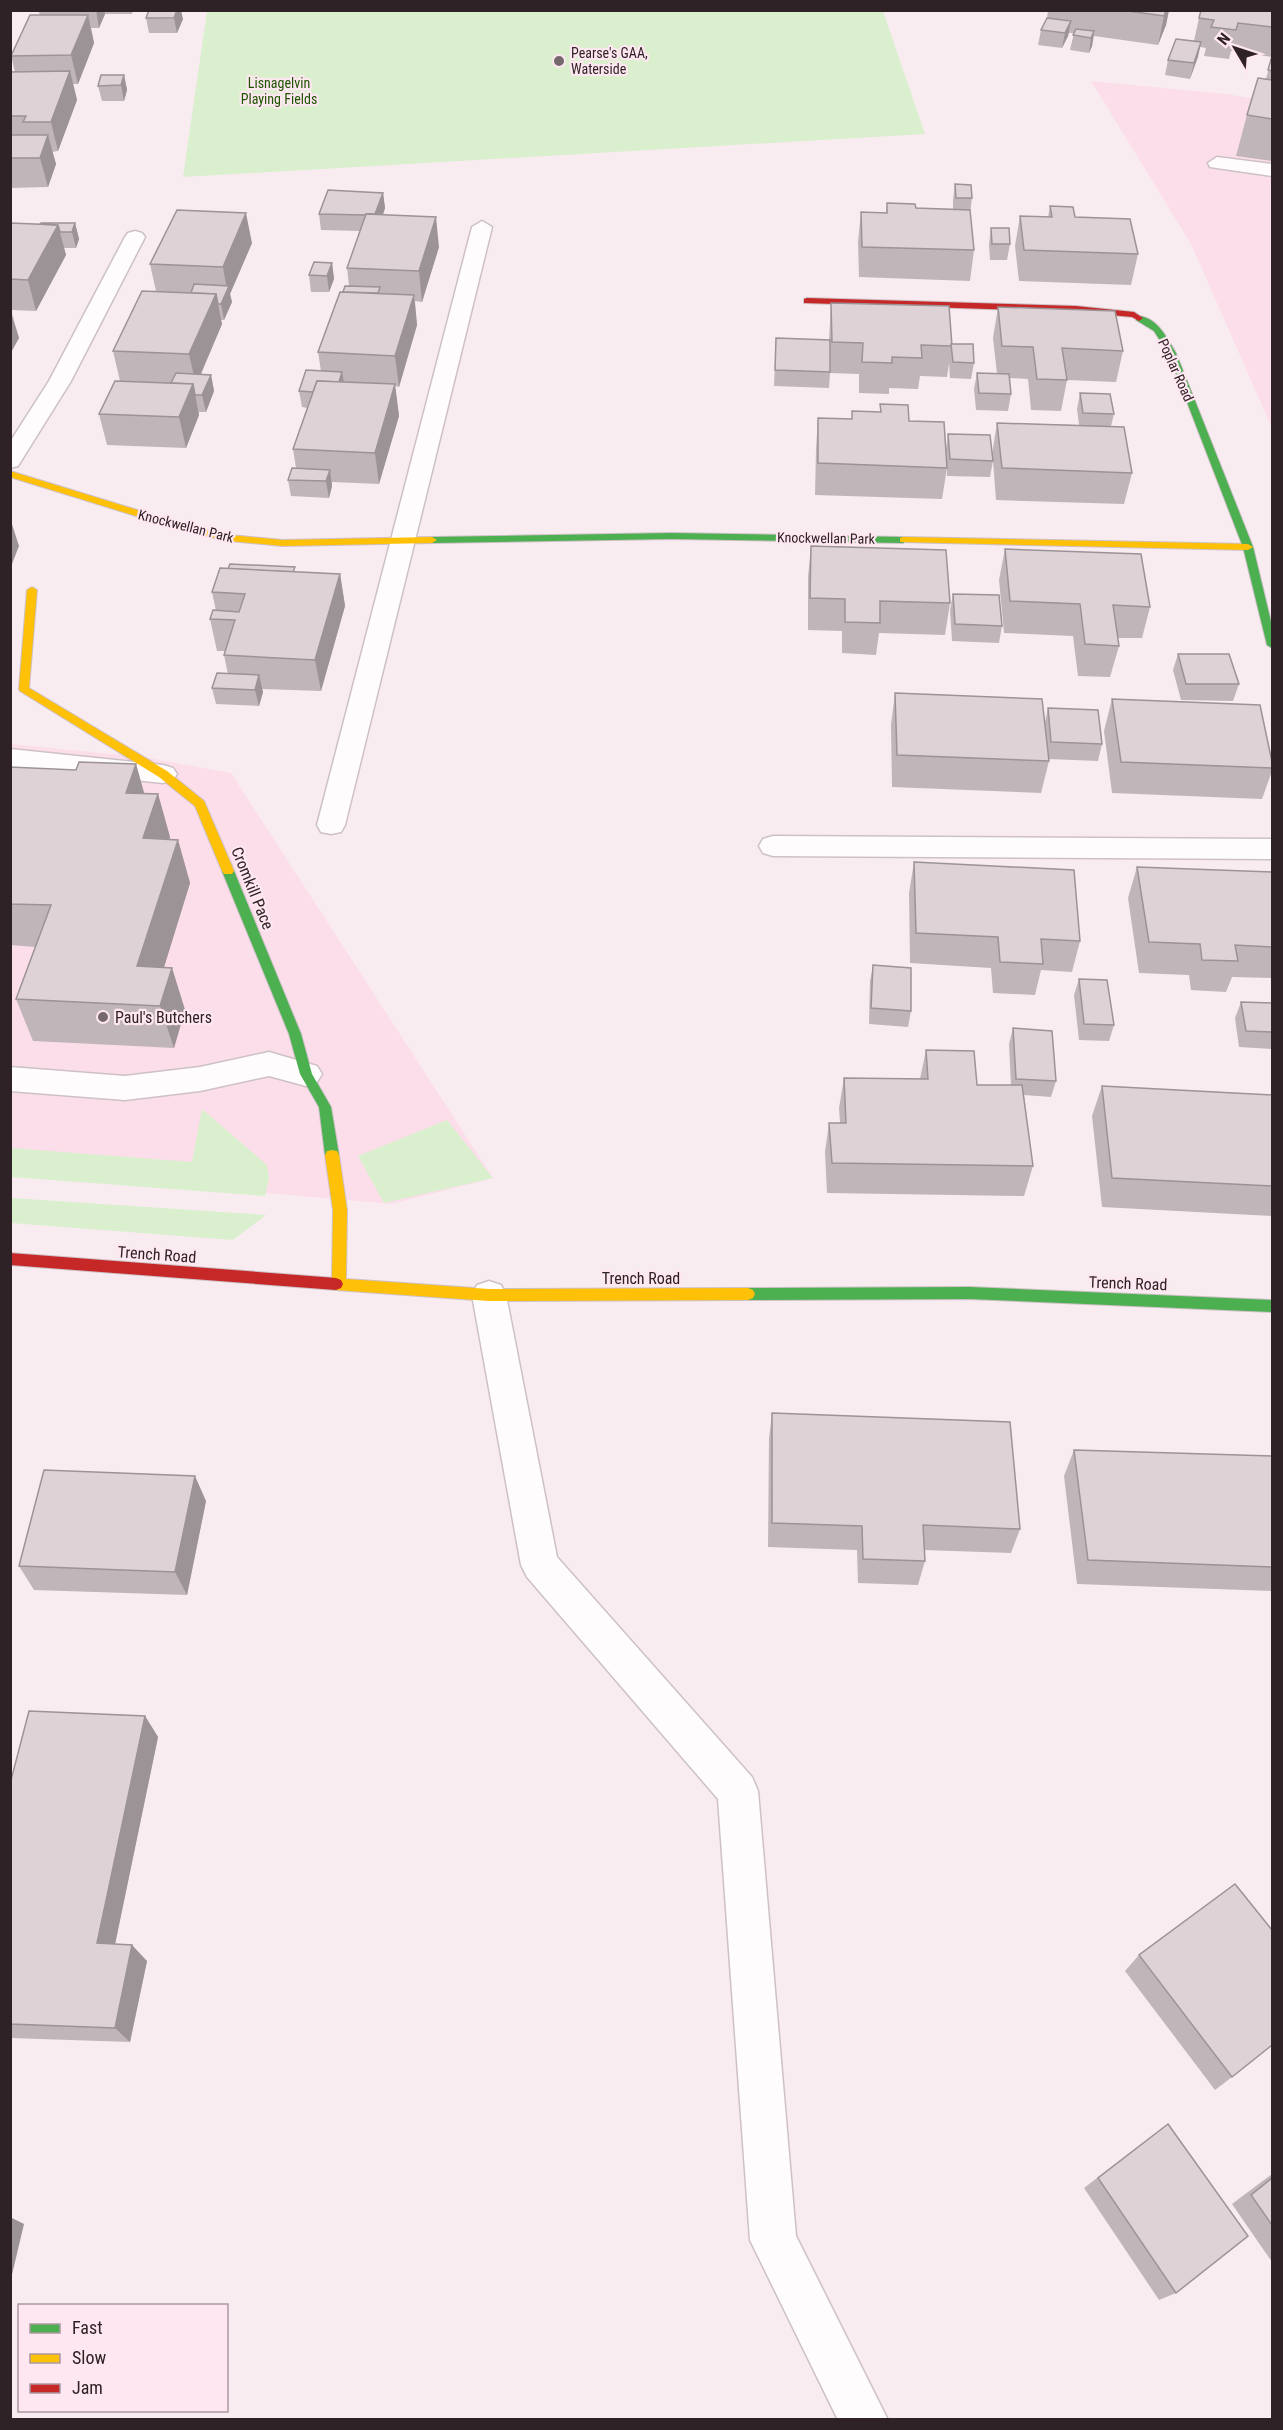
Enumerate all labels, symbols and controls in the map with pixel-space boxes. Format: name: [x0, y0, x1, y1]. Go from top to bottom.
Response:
north arrow: [1205, 18, 1265, 78]
text: N: [1213, 29, 1234, 49]
place label: Pearse's GAA, Waterside: [571, 45, 648, 77]
marker: Pearse's GAA, Waterside: [552, 54, 566, 68]
park label: Lisnagelvin Playing Fields: [241, 75, 317, 107]
street label: Poplar Road: [1155, 336, 1197, 404]
street label: Knockwellan Park: [137, 506, 236, 546]
street label: Knockwellan Park: [777, 529, 876, 547]
street label: Cromkill Pace: [227, 844, 278, 932]
place label: Paul's Butchers: [115, 1008, 212, 1027]
marker: Paul's Butchers: [96, 1010, 110, 1024]
street label: Trench Road: [117, 1242, 197, 1267]
street label: Trench Road: [602, 1269, 680, 1288]
street label: Trench Road: [1088, 1273, 1168, 1294]
legend: [18, 2304, 228, 2412]
text: Fast: [72, 2317, 103, 2338]
text: Slow: [72, 2347, 107, 2368]
text: Jam: [72, 2377, 103, 2398]

